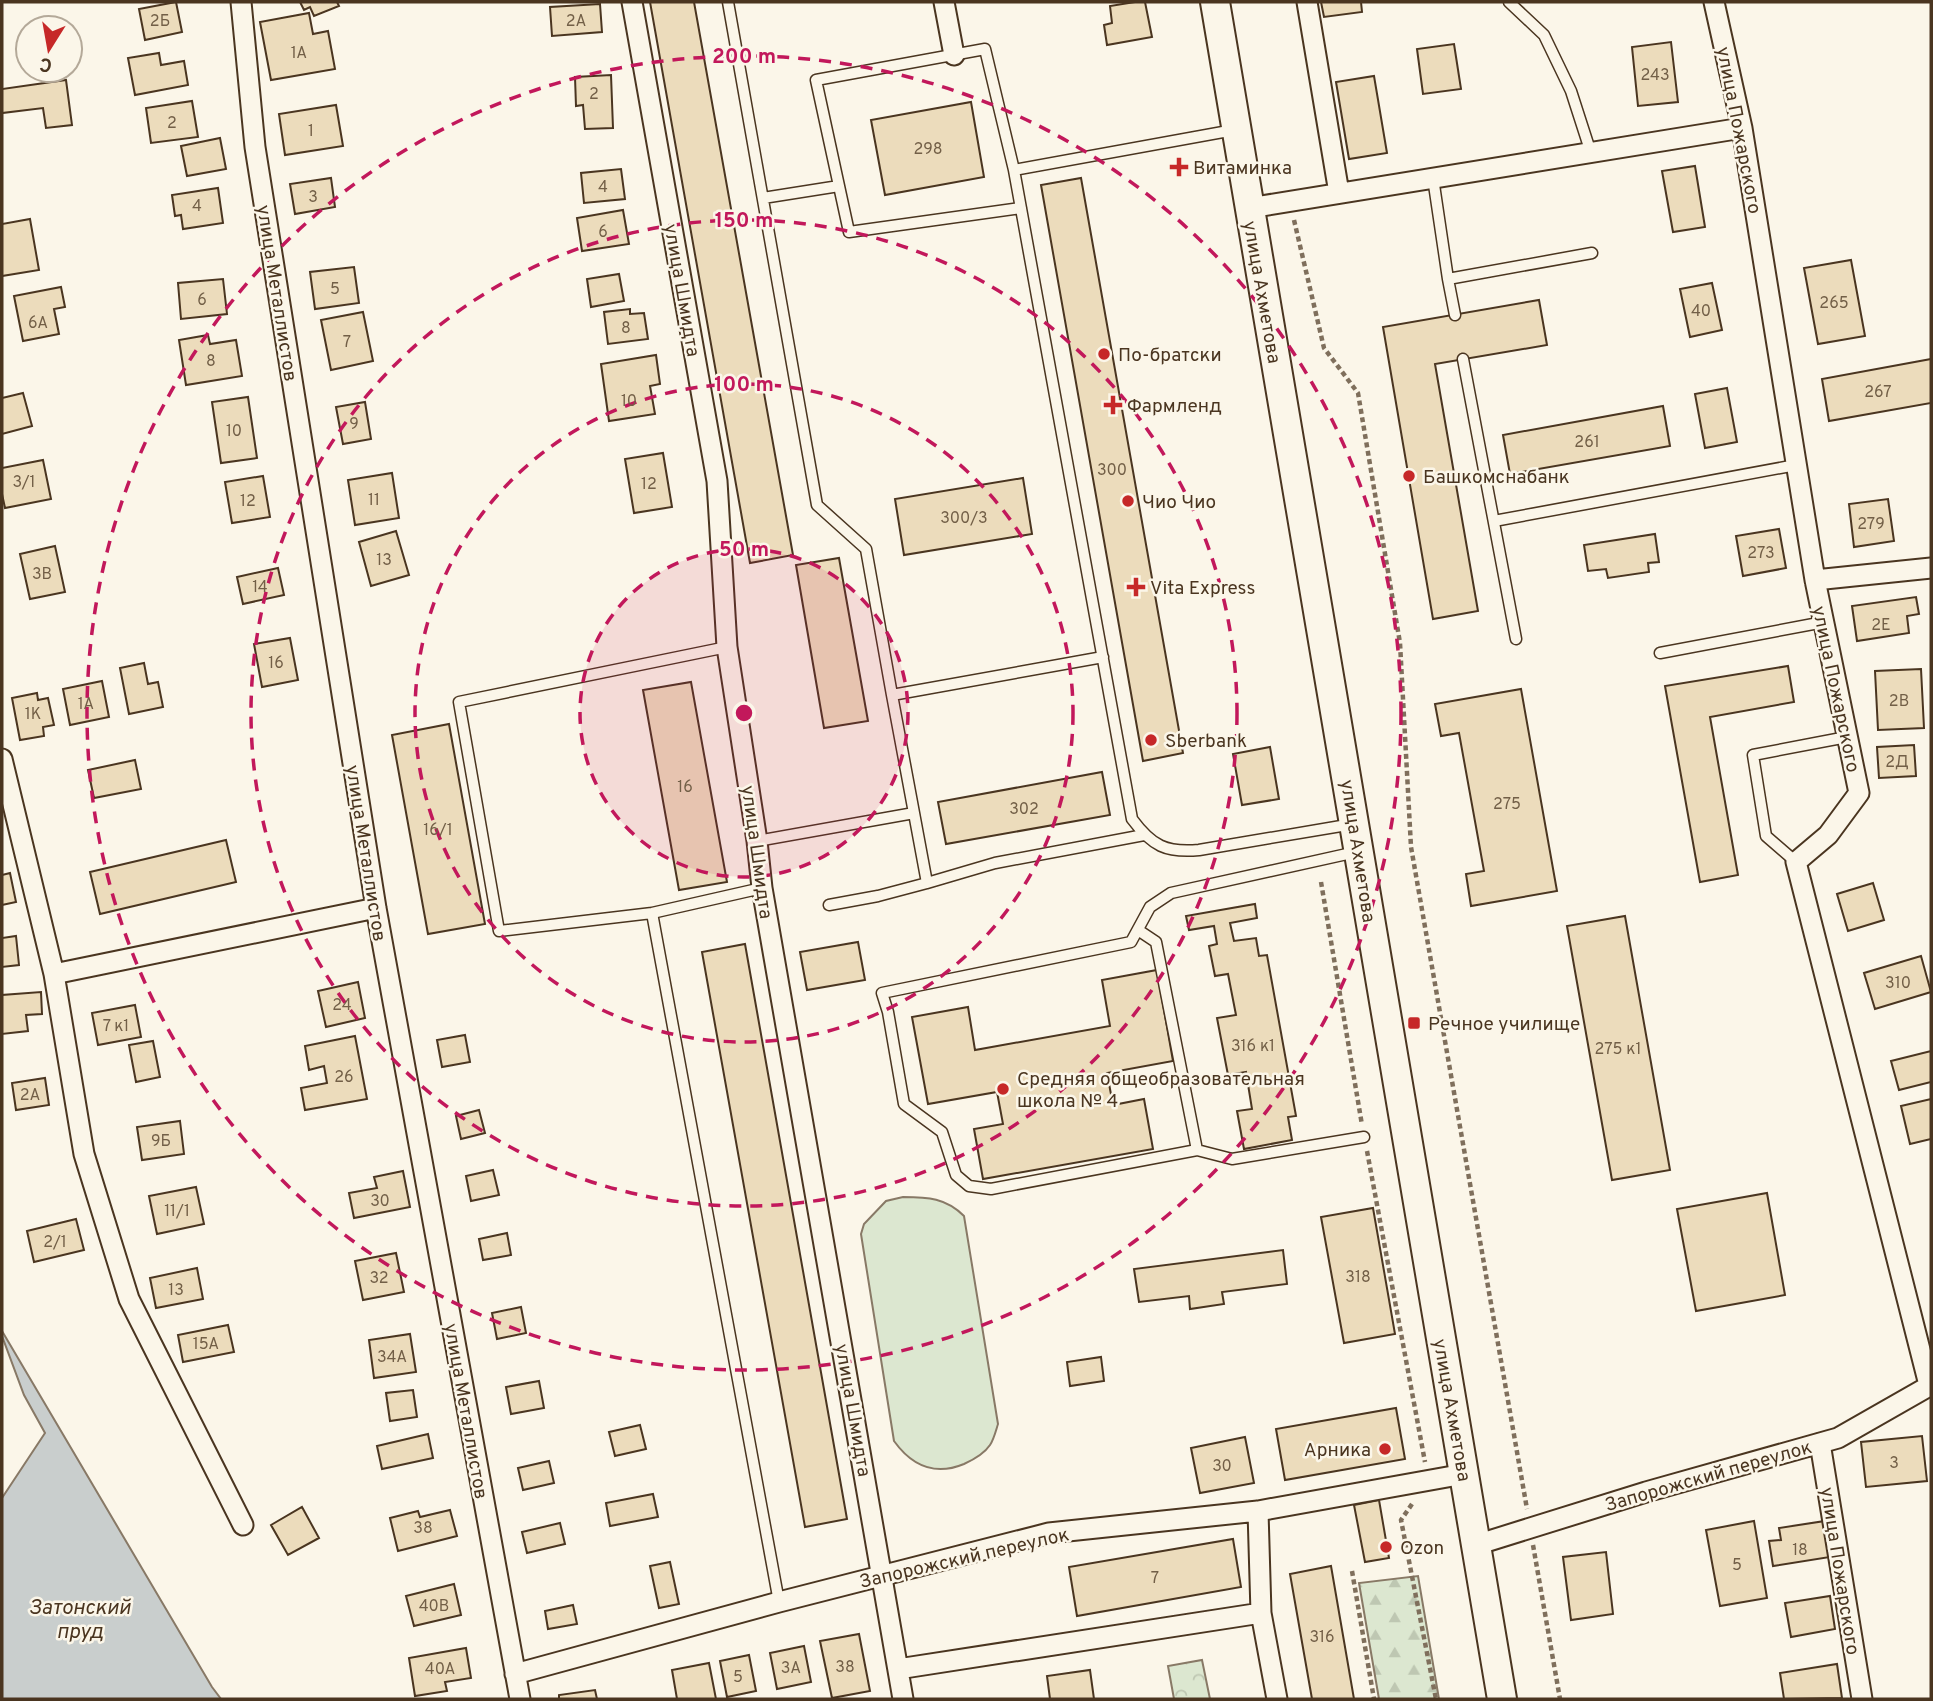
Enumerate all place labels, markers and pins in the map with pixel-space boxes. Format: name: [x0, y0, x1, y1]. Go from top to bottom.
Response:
place label: Витаминка: [1193, 157, 1292, 181]
marker: Витаминка: [1171, 159, 1187, 175]
place label: По-братски: [1118, 344, 1222, 368]
marker: По-братски: [1096, 346, 1112, 362]
place label: Фармленд: [1127, 395, 1222, 419]
marker: Фармленд: [1105, 397, 1121, 413]
place label: Башкомснабанк: [1423, 466, 1570, 490]
marker: Башкомснабанк: [1401, 468, 1417, 484]
place label: Чио Чио: [1142, 491, 1216, 515]
marker: Чио Чио: [1120, 493, 1136, 509]
place label: Vita Express: [1150, 577, 1255, 601]
marker: Vita Express: [1128, 579, 1144, 595]
centre of rings: [732, 701, 756, 725]
place label: Sberbank: [1165, 730, 1247, 754]
marker: Sberbank: [1143, 732, 1159, 748]
place label: Речное училище: [1428, 1013, 1580, 1037]
marker: Речное училище: [1406, 1015, 1422, 1031]
place label: Средняя общеобразовательная школа № 4: [1017, 1068, 1305, 1114]
marker: Средняя общеобразовательная школа № 4: [995, 1081, 1011, 1097]
place label: Арника: [1304, 1439, 1371, 1463]
marker: Арника: [1377, 1441, 1393, 1457]
place label: Ozon: [1400, 1537, 1444, 1561]
marker: Ozon: [1378, 1539, 1394, 1555]

